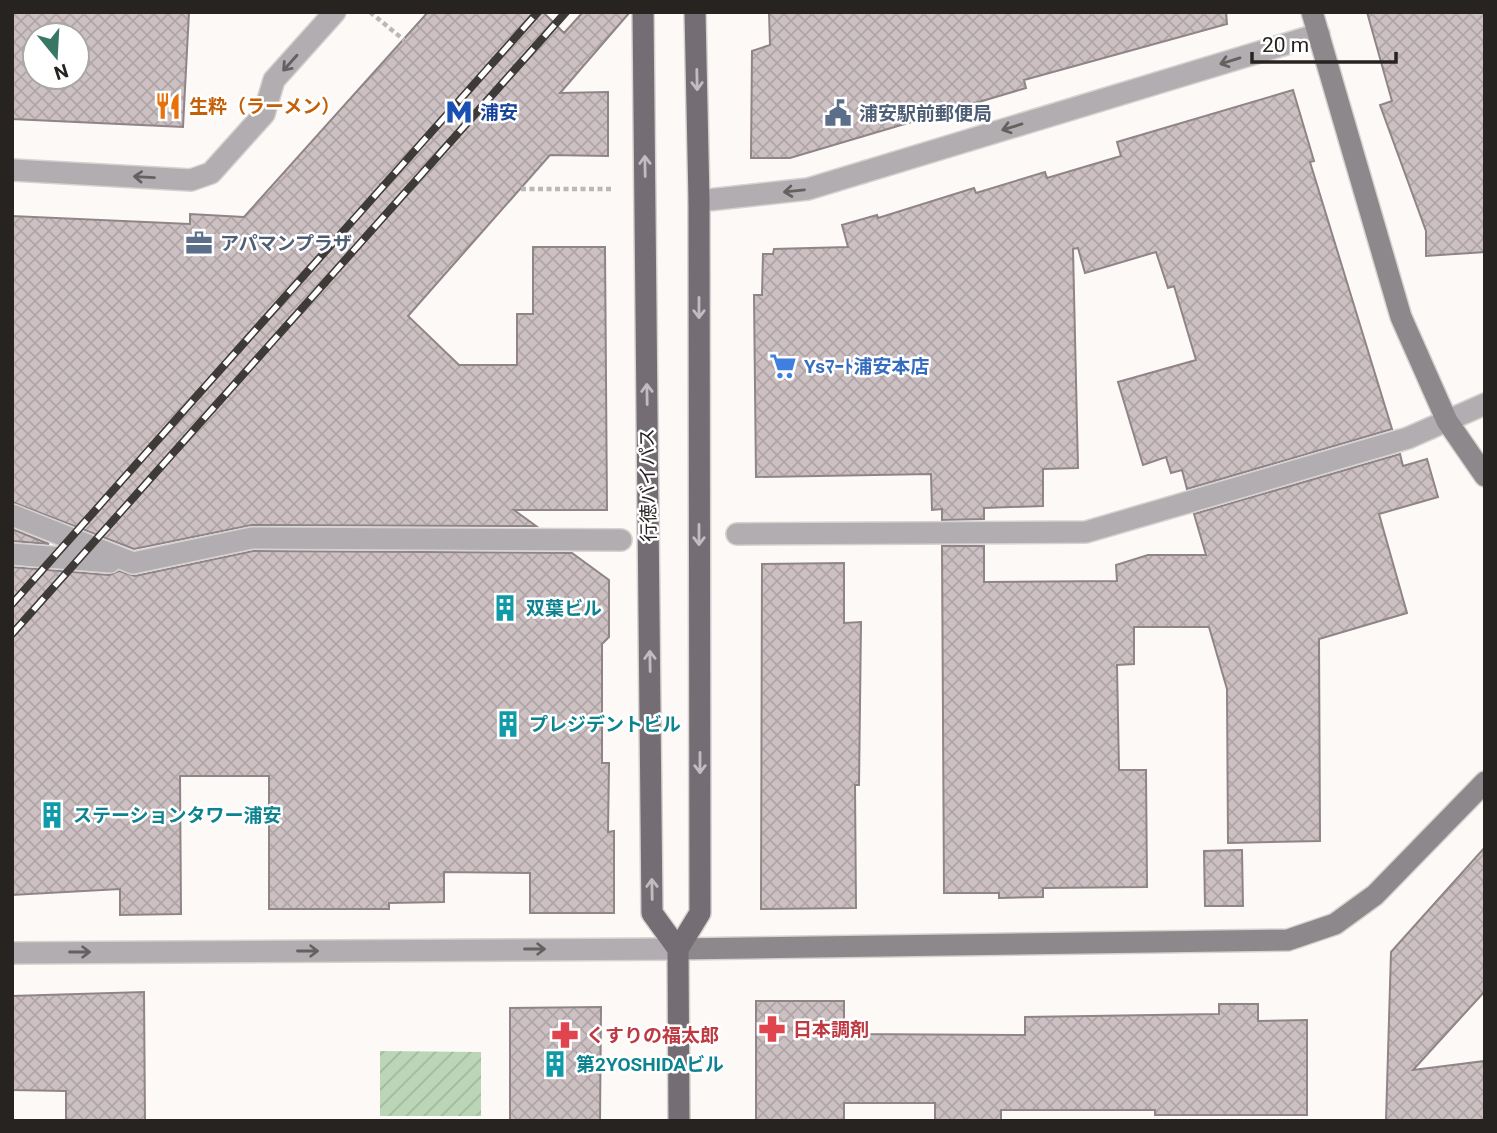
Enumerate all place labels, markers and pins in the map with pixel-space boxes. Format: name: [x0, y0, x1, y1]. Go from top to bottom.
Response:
restaurant icon: 生粋（ラーメン）: [153, 91, 183, 121]
place label: 生粋（ラーメン）: [189, 95, 340, 118]
metro station icon: 浦安: [444, 97, 474, 127]
public building icon: 浦安駅前郵便局: [823, 98, 853, 128]
place label: 浦安: [480, 101, 518, 124]
place label: 浦安駅前郵便局: [859, 102, 992, 125]
office icon: アパマンプラザ: [184, 228, 214, 258]
place label: アパマンプラザ: [220, 232, 352, 255]
supermarket icon: Ysﾏｰﾄ浦安本店: [768, 351, 798, 381]
place label: Ysﾏｰﾄ浦安本店: [804, 355, 930, 378]
building icon: 双葉ビル: [490, 593, 520, 623]
place label: 双葉ビル: [526, 597, 602, 620]
building icon: プレジデントビル: [493, 709, 523, 739]
place label: プレジデントビル: [529, 713, 681, 736]
building icon: ステーションタワー浦安: [37, 800, 67, 830]
place label: ステーションタワー浦安: [73, 804, 282, 827]
pharmacy icon: 日本調剤: [757, 1014, 787, 1044]
place label: 日本調剤: [793, 1018, 869, 1041]
pharmacy icon: くすりの福太郎: [550, 1020, 580, 1050]
place label: くすりの福太郎: [586, 1024, 719, 1047]
building icon: 第2YOSHIDAビル: [540, 1049, 570, 1079]
place label: 第2YOSHIDAビル: [576, 1053, 724, 1076]

